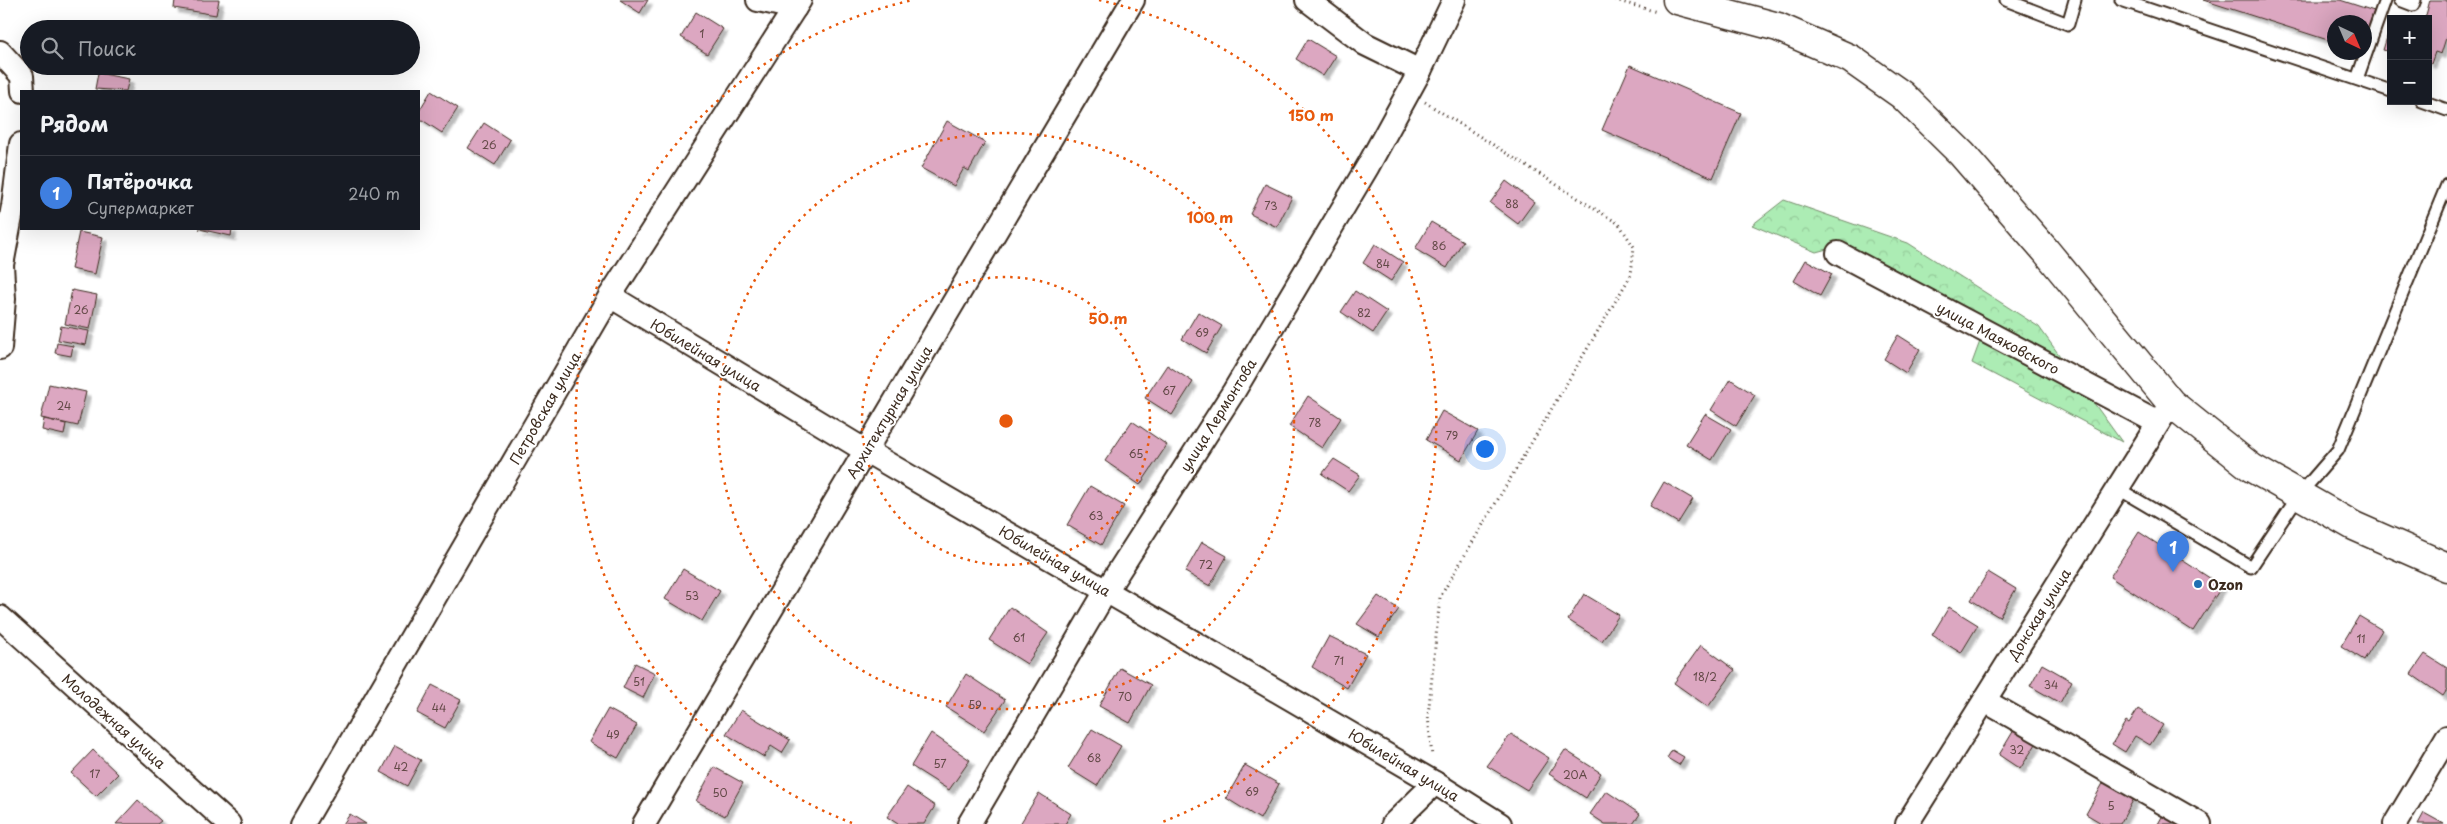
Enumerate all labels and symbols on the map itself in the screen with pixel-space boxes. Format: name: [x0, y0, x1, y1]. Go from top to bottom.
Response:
north arrow: [2327, 15, 2372, 60]
house number: 1: [700, 25, 705, 42]
text: 150 m: [1288, 103, 1334, 126]
house number: 26: [481, 136, 497, 153]
house number: 88: [1505, 195, 1519, 212]
house number: 73: [1264, 197, 1278, 214]
text: 100 m: [1187, 205, 1233, 228]
house number: 86: [1432, 237, 1446, 254]
house number: 84: [1376, 255, 1390, 272]
street label: улица Маяковского: [1933, 297, 2063, 379]
house number: 26: [73, 301, 89, 318]
house number: 82: [1357, 304, 1371, 321]
text: 50 m: [1089, 306, 1127, 329]
street label: Юбилейная улица: [647, 314, 765, 396]
house number: 69: [1195, 324, 1209, 341]
street label: Архитектурная улица: [841, 341, 937, 482]
street label: Петровская улица: [504, 348, 586, 468]
street label: улица Лермонтова: [1175, 354, 1262, 476]
house number: 67: [1162, 382, 1176, 399]
house number: 24: [57, 397, 71, 414]
centre of rings: [997, 412, 1015, 430]
house number: 78: [1309, 414, 1322, 431]
house number: 79: [1446, 427, 1458, 444]
your location: [1472, 436, 1498, 462]
house number: 65: [1129, 445, 1143, 462]
house number: 63: [1089, 507, 1103, 524]
street label: Юбилейная улица: [995, 520, 1115, 602]
pin: 1: [2157, 531, 2189, 572]
house number: 72: [1199, 556, 1213, 573]
street label: Донская улица: [2002, 564, 2076, 665]
place label: Ozon: [2208, 574, 2243, 595]
marker: Ozon: [2192, 578, 2204, 590]
house number: 53: [685, 587, 699, 604]
house number: 61: [1013, 629, 1025, 646]
house number: 11: [2356, 630, 2366, 647]
house number: 71: [1334, 652, 1344, 669]
house number: 18/2: [1693, 668, 1717, 685]
street label: Молодежная улица: [57, 669, 171, 773]
house number: 51: [633, 673, 645, 690]
house number: 34: [2044, 676, 2058, 693]
house number: 70: [1118, 688, 1132, 705]
house number: 59: [968, 696, 982, 713]
house number: 44: [432, 699, 446, 716]
street label: Юбилейная улица: [1345, 724, 1463, 806]
house number: 49: [606, 726, 620, 743]
house number: 32: [2010, 741, 2025, 758]
house number: 68: [1087, 749, 1101, 766]
house number: 57: [933, 755, 947, 772]
house number: 42: [394, 758, 409, 775]
house number: 17: [90, 765, 101, 782]
house number: 20А: [1563, 766, 1588, 783]
house number: 69: [1245, 783, 1259, 800]
house number: 50: [712, 784, 728, 801]
house number: 5: [2107, 797, 2115, 814]

